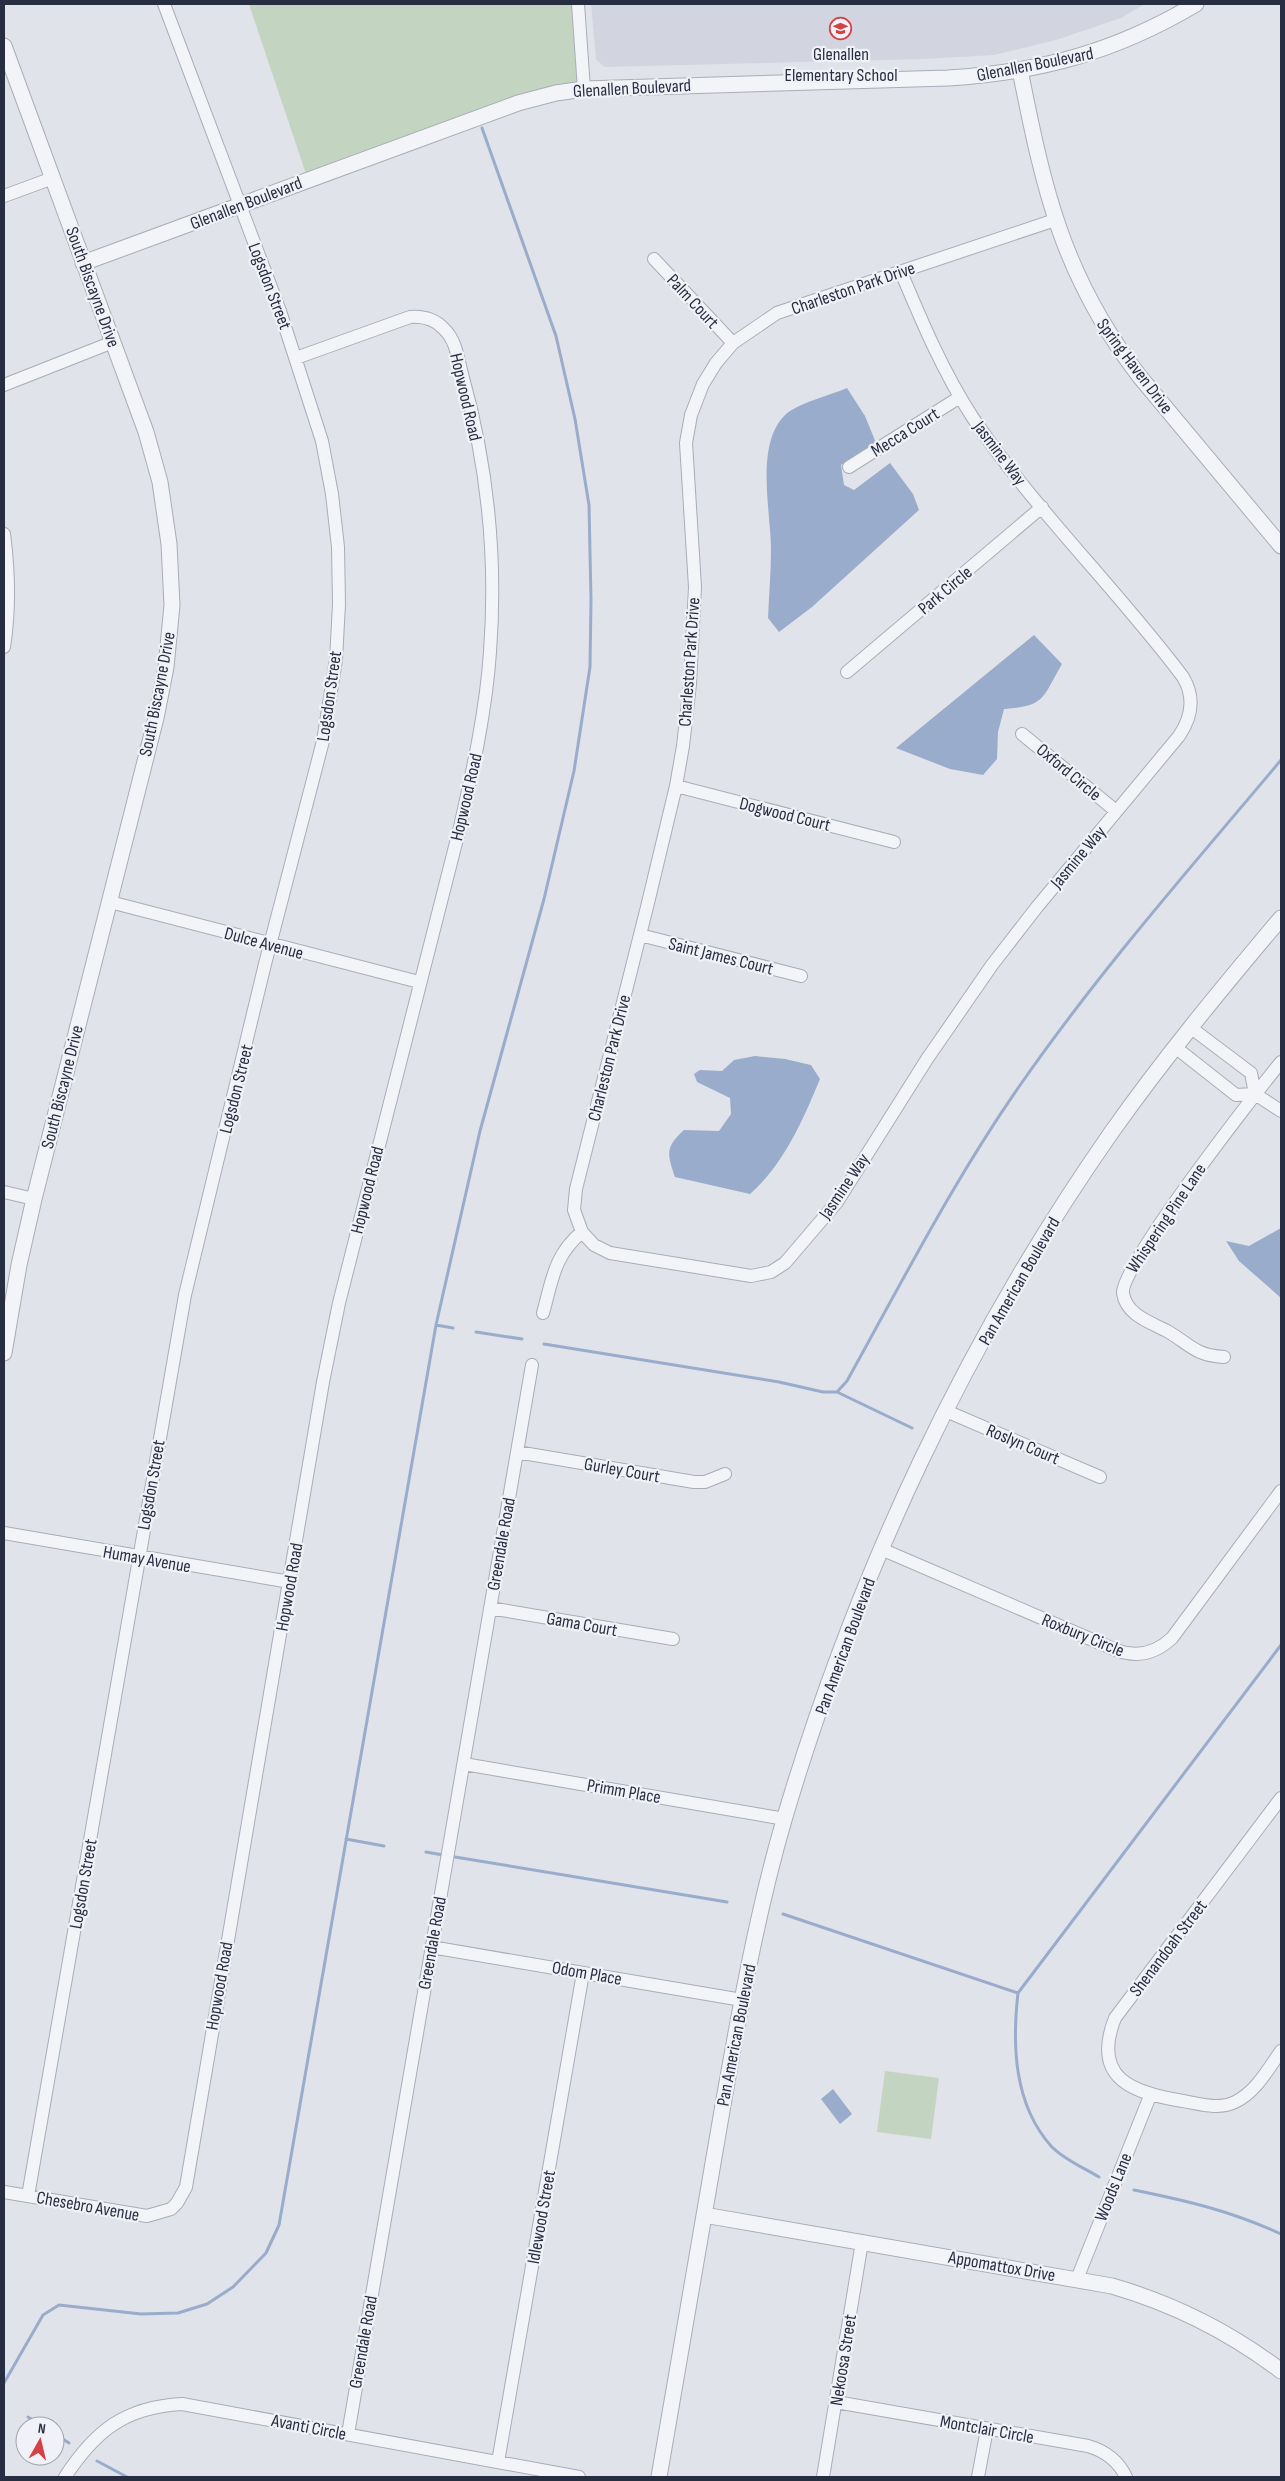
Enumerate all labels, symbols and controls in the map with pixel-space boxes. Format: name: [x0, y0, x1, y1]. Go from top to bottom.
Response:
school or university icon: Glenallen Elementary School: [829, 17, 853, 41]
street label: Glenallen Boulevard: [975, 43, 1095, 86]
place label: Glenallen Elementary School: [785, 44, 897, 86]
street label: Glenallen Boulevard: [572, 75, 692, 102]
street label: Glenallen Boulevard: [187, 172, 305, 234]
street label: South Biscayne Drive: [61, 224, 124, 350]
street label: Logsdon Street: [243, 240, 296, 333]
street label: Charleston Park Drive: [788, 257, 918, 319]
street label: Palm Court: [662, 270, 723, 333]
street label: Spring Haven Drive: [1092, 315, 1177, 418]
street label: Hopwood Road: [445, 351, 486, 443]
street label: Mecca Court: [867, 403, 944, 462]
street label: Jasmine Way: [968, 416, 1031, 490]
street label: Park Circle: [914, 562, 977, 619]
street label: Charleston Park Drive: [675, 597, 704, 727]
street label: South Biscayne Drive: [135, 630, 180, 758]
street label: Logsdon Street: [313, 649, 346, 743]
street label: Oxford Circle: [1032, 739, 1105, 805]
street label: Hopwood Road: [446, 751, 487, 843]
street label: Dogwood Court: [737, 793, 833, 836]
street label: Jasmine Way: [1046, 822, 1110, 893]
street label: Dulce Avenue: [222, 923, 306, 964]
street label: Saint James Court: [666, 933, 776, 980]
street label: Charleston Park Drive: [584, 993, 635, 1124]
street label: South Biscayne Drive: [37, 1023, 88, 1151]
street label: Logsdon Street: [215, 1042, 258, 1136]
street label: Hopwood Road: [346, 1144, 388, 1236]
street label: Jasmine Way: [814, 1149, 874, 1224]
street label: Whispering Pine Lane: [1122, 1160, 1211, 1277]
street label: Pan American Boulevard: [974, 1214, 1065, 1349]
street label: Roslyn Court: [983, 1420, 1063, 1469]
street label: Logsdon Street: [133, 1438, 170, 1532]
street label: Gurley Court: [582, 1454, 662, 1488]
street label: Greendale Road: [483, 1496, 520, 1592]
street label: Humay Avenue: [101, 1541, 192, 1578]
street label: Hopwood Road: [271, 1541, 308, 1633]
street label: Pan American Boulevard: [811, 1575, 880, 1717]
street label: Gama Court: [545, 1608, 619, 1641]
street label: Roxbury Circle: [1039, 1609, 1127, 1662]
street label: Primm Place: [585, 1775, 662, 1808]
street label: Logsdon Street: [65, 1837, 102, 1931]
street label: Greendale Road: [414, 1895, 451, 1991]
street label: Shenandoah Street: [1125, 1895, 1212, 2001]
street label: Hopwood Road: [201, 1940, 238, 2032]
street label: Odom Place: [550, 1957, 623, 1990]
street label: Pan American Boulevard: [712, 1962, 761, 2108]
street label: Woods Lane: [1090, 2150, 1137, 2224]
street label: Idlewood Street: [523, 2168, 560, 2266]
street label: Chesebro Avenue: [35, 2187, 141, 2226]
street label: Appomattox Drive: [946, 2247, 1057, 2286]
street label: Greendale Road: [345, 2294, 382, 2390]
street label: Nekoosa Street: [826, 2312, 861, 2407]
street label: Avanti Circle: [269, 2410, 348, 2445]
street label: Montclair Circle: [938, 2411, 1035, 2448]
north arrow: [15, 2416, 65, 2466]
text: N: [37, 2420, 47, 2438]

